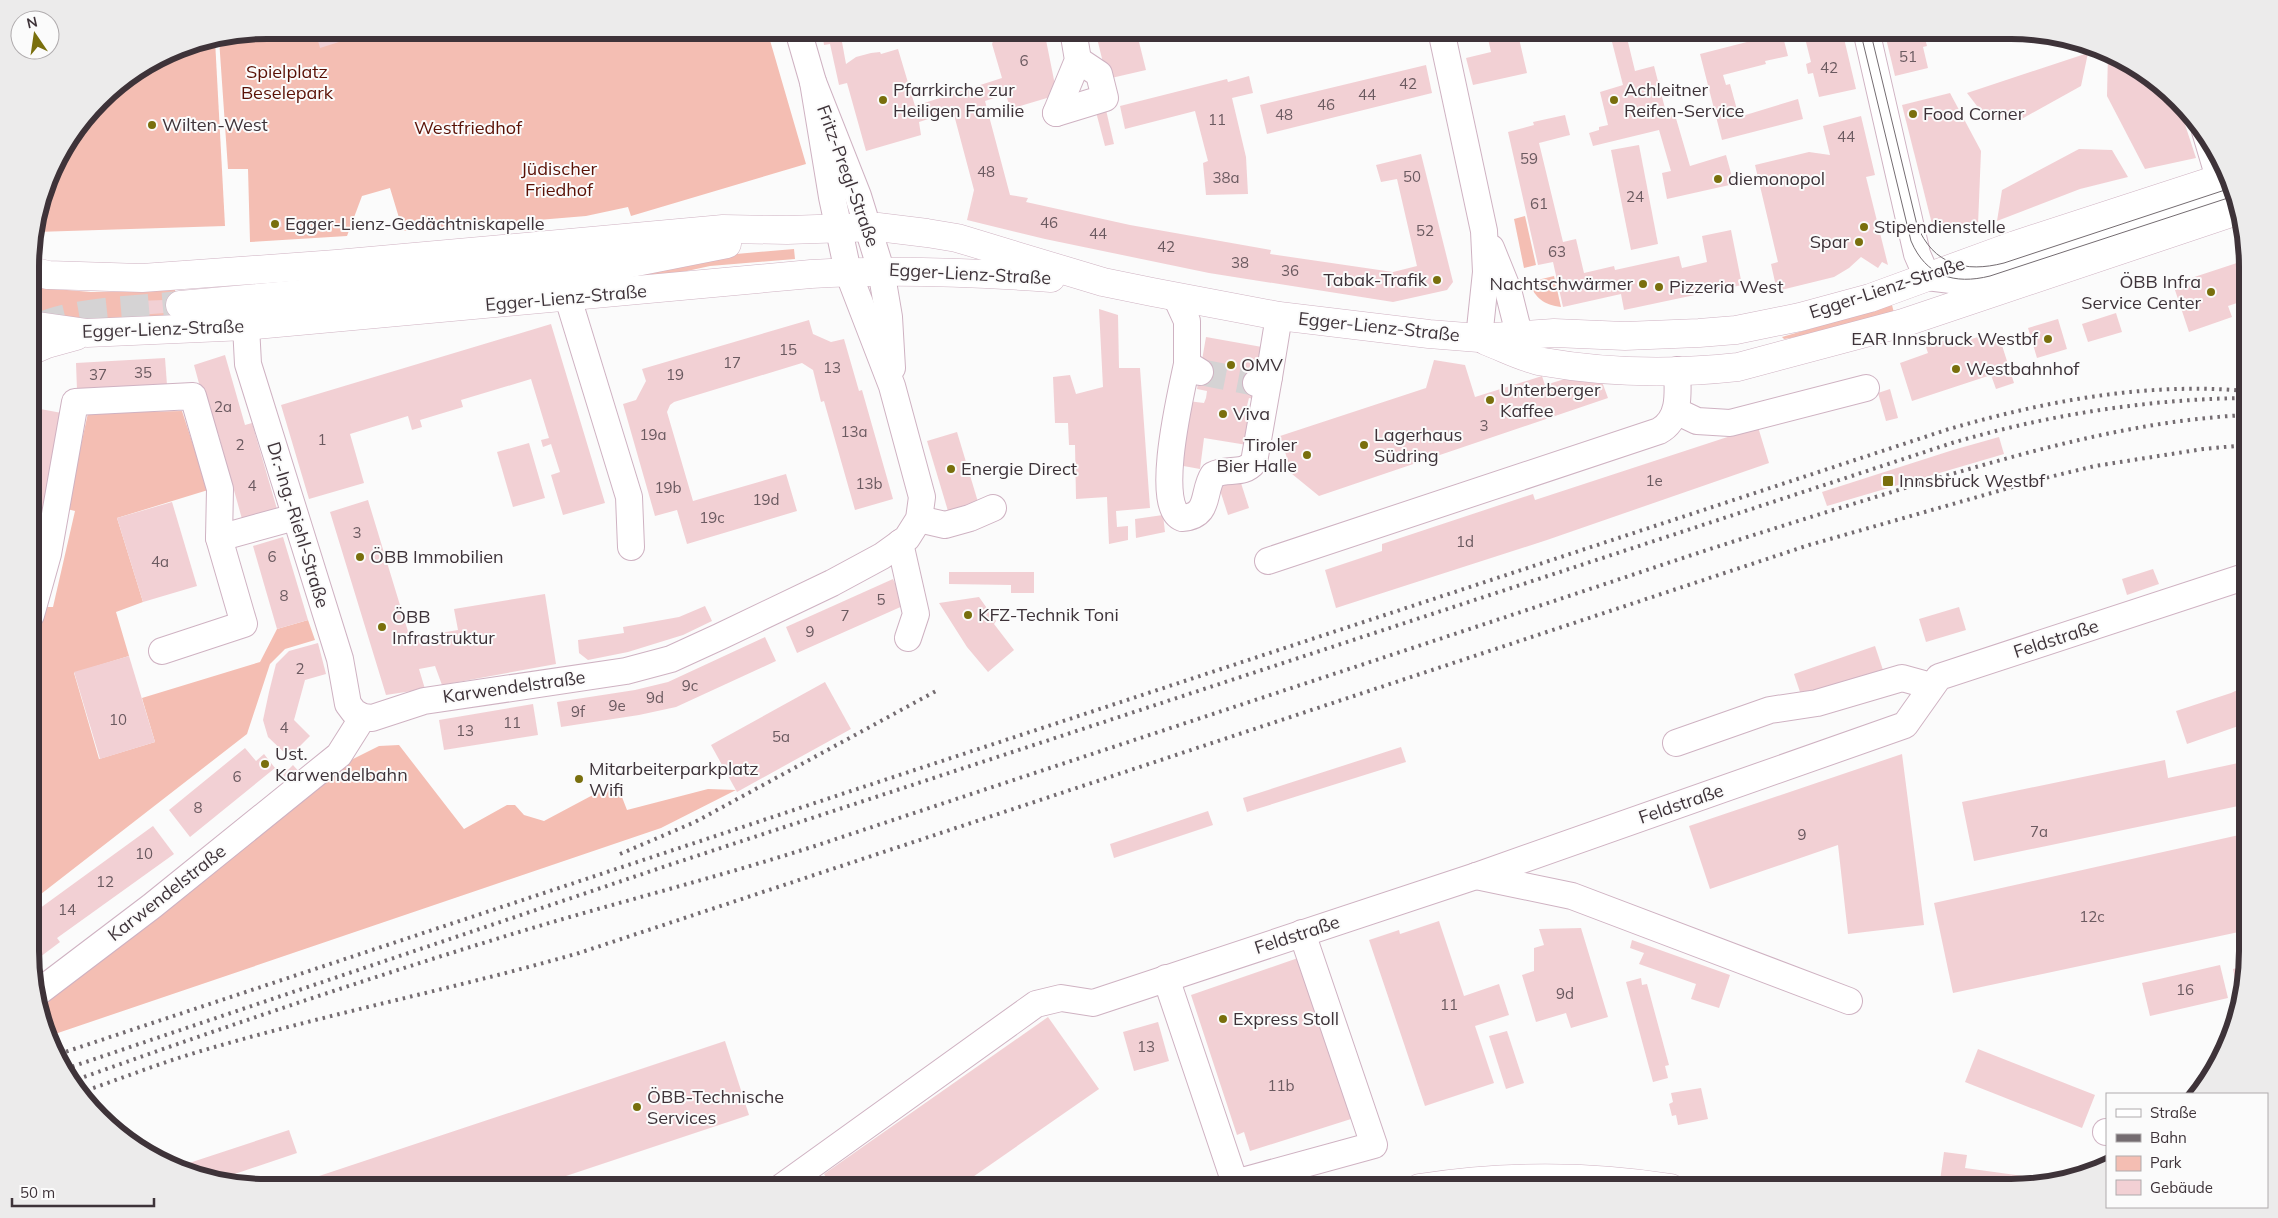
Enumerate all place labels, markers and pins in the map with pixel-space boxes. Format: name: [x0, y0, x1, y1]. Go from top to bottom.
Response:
place label: Pfarrkirche zur Heiligen Familie: [893, 78, 1024, 122]
place label: Achleitner Reifen-Service: [1624, 78, 1744, 122]
marker: Pfarrkirche zur Heiligen Familie: [877, 94, 889, 106]
marker: Achleitner Reifen-Service: [1608, 94, 1620, 106]
place label: Food Corner: [1923, 102, 2025, 125]
marker: Food Corner: [1907, 108, 1919, 120]
place label: Wilten-West: [162, 113, 268, 136]
marker: Wilten-West: [146, 119, 158, 131]
place label: diemonopol: [1728, 167, 1825, 190]
marker: diemonopol: [1712, 173, 1724, 185]
place label: Egger-Lienz-Gedächtniskapelle: [285, 212, 545, 235]
place label: Stipendienstelle: [1874, 215, 2006, 238]
marker: Egger-Lienz-Gedächtniskapelle: [269, 218, 281, 230]
marker: Stipendienstelle: [1858, 221, 1870, 233]
place label: Spar: [1810, 230, 1849, 253]
marker: Spar: [1853, 236, 1865, 248]
place label: Tabak-Trafik: [1323, 268, 1428, 291]
place label: ÖBB Infra Service Center: [2081, 270, 2201, 314]
place label: Nachtschwärmer: [1490, 272, 1633, 295]
marker: Tabak-Trafik: [1431, 274, 1443, 286]
place label: Pizzeria West: [1669, 275, 1784, 298]
marker: Nachtschwärmer: [1637, 278, 1649, 290]
marker: Pizzeria West: [1653, 281, 1665, 293]
marker: ÖBB Infra Service Center: [2205, 286, 2217, 298]
place label: EAR Innsbruck Westbf: [1851, 327, 2039, 350]
marker: EAR Innsbruck Westbf: [2042, 333, 2054, 345]
place label: OMV: [1241, 353, 1283, 376]
place label: Westbahnhof: [1966, 357, 2080, 380]
marker: OMV: [1225, 359, 1237, 371]
marker: Westbahnhof: [1950, 363, 1962, 375]
place label: Unterberger Kaffee: [1500, 378, 1601, 422]
marker: Unterberger Kaffee: [1484, 394, 1496, 406]
place label: Viva: [1233, 402, 1270, 425]
marker: Viva: [1217, 408, 1229, 420]
place label: Lagerhaus Südring: [1374, 423, 1463, 467]
place label: Tiroler Bier Halle: [1217, 433, 1297, 477]
marker: Lagerhaus Südring: [1358, 439, 1370, 451]
marker: Tiroler Bier Halle: [1301, 449, 1313, 461]
place label: Energie Direct: [961, 457, 1077, 480]
marker: Energie Direct: [945, 463, 957, 475]
place label: Innsbruck Westbf: [1899, 469, 2046, 492]
marker: Innsbruck Westbf: [1881, 474, 1895, 488]
place label: ÖBB Immobilien: [370, 545, 504, 568]
marker: ÖBB Immobilien: [354, 551, 366, 563]
place label: KFZ-Technik Toni: [978, 603, 1119, 626]
place label: ÖBB Infrastruktur: [392, 605, 495, 649]
marker: KFZ-Technik Toni: [962, 609, 974, 621]
marker: ÖBB Infrastruktur: [376, 621, 388, 633]
place label: Ust. Karwendelbahn: [275, 742, 408, 786]
place label: Mitarbeiterparkplatz Wifi: [589, 757, 759, 801]
marker: Ust. Karwendelbahn: [259, 758, 271, 770]
marker: Mitarbeiterparkplatz Wifi: [573, 773, 585, 785]
place label: Express Stoll: [1233, 1007, 1339, 1030]
marker: Express Stoll: [1217, 1013, 1229, 1025]
place label: ÖBB-Technische Services: [647, 1085, 784, 1129]
marker: ÖBB-Technische Services: [631, 1101, 643, 1113]

